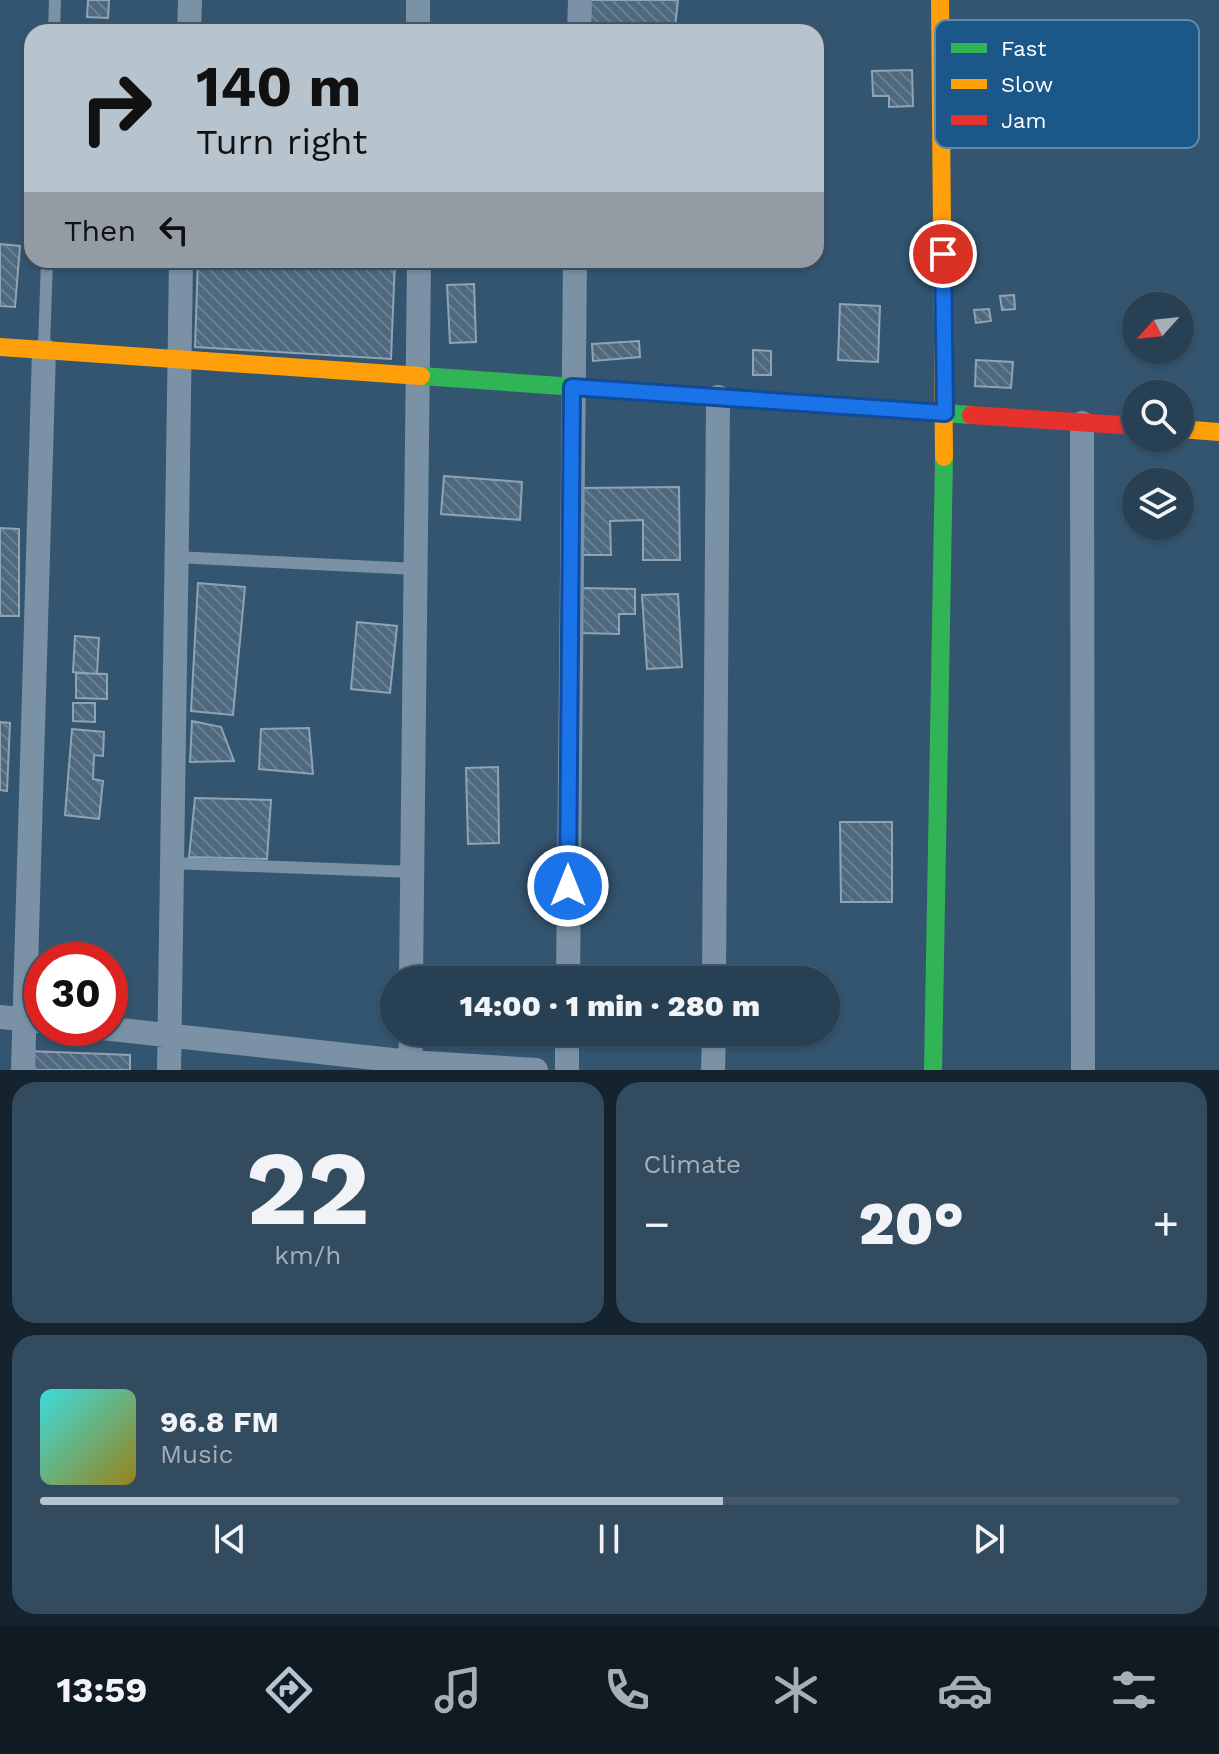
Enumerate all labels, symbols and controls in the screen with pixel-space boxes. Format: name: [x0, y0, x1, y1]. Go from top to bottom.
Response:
legend: [935, 20, 1199, 148]
text: Fast: [1001, 36, 1047, 61]
text: 140 m: [196, 54, 361, 120]
icon: right: [64, 56, 168, 160]
text: Slow: [1001, 72, 1053, 97]
text: Jam: [1001, 108, 1046, 133]
text: Turn right: [196, 121, 367, 163]
icon: left: [152, 208, 196, 252]
text: Then: [64, 213, 136, 248]
pin: [909, 220, 977, 288]
icon: arrive: [921, 232, 965, 276]
north arrow: [1122, 292, 1194, 364]
map controls: [1122, 292, 1194, 540]
button: search: [1122, 380, 1194, 452]
button: layers: [1122, 468, 1194, 540]
position arrow: [526, 844, 610, 928]
speed limit sign: 30: [24, 942, 128, 1046]
text: 14:00 · 1 min · 280 m: [460, 988, 760, 1023]
text: 22: [246, 1127, 370, 1249]
text: Climate: [644, 1149, 741, 1179]
text: 20°: [858, 1188, 964, 1259]
text: −: [644, 1198, 670, 1250]
text: +: [1152, 1198, 1179, 1250]
text: km/h: [274, 1240, 341, 1270]
text: 96.8 FM: [160, 1404, 279, 1439]
text: Music: [160, 1439, 233, 1469]
icon: previous: [208, 1517, 252, 1561]
icon: pause: [587, 1517, 631, 1561]
icon: next: [967, 1517, 1011, 1561]
icon: directions: [261, 1662, 317, 1718]
icon: music: [430, 1662, 486, 1718]
icon: phone: [599, 1662, 655, 1718]
icon: climate: [768, 1662, 824, 1718]
icon: car: [937, 1662, 993, 1718]
icon: filters: [1106, 1662, 1162, 1718]
text: 13:59: [57, 1669, 147, 1711]

